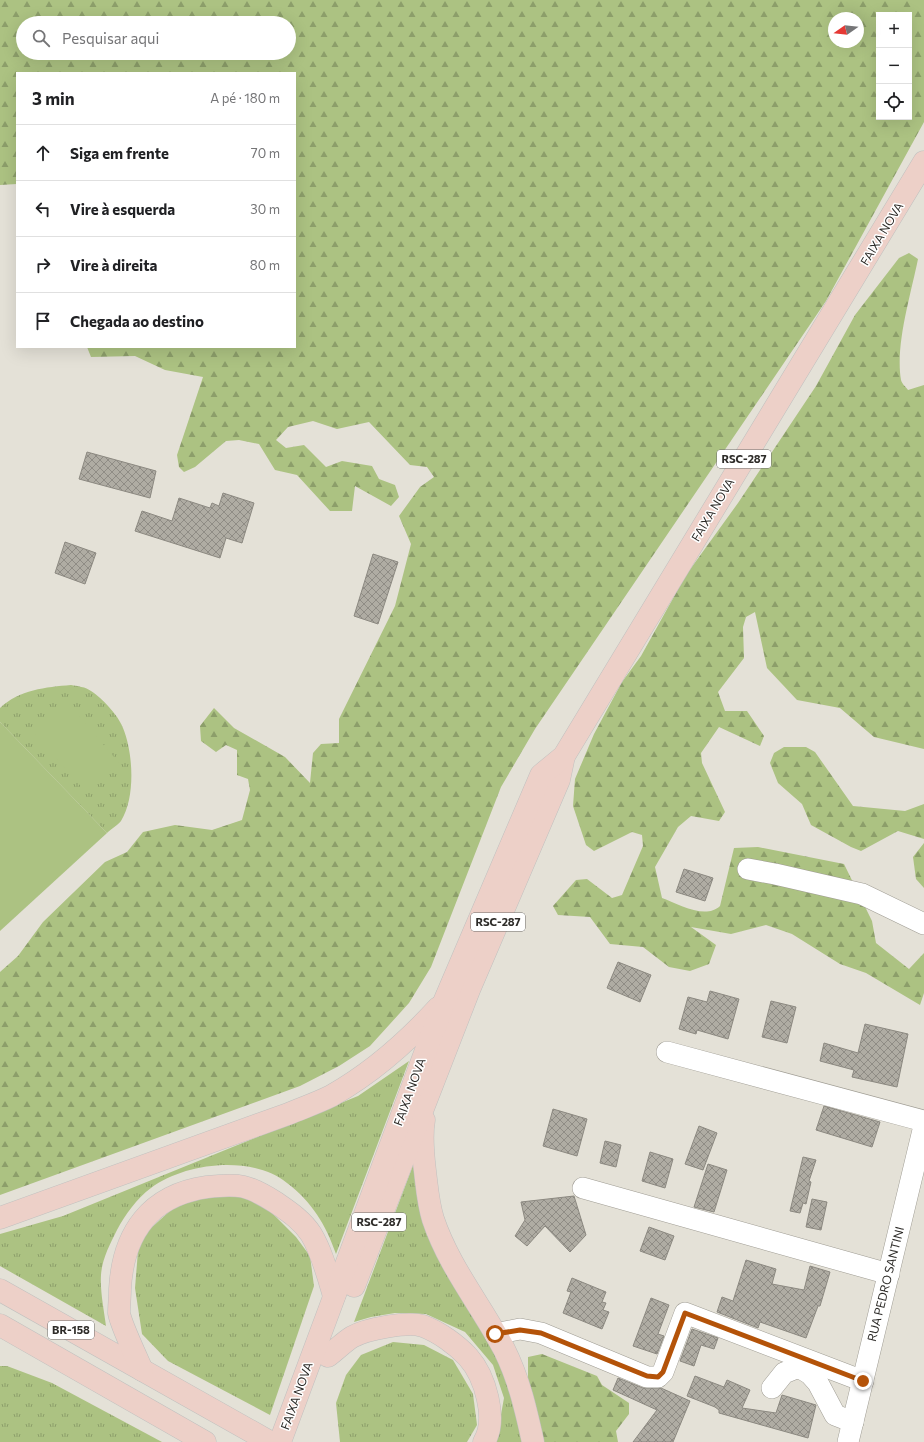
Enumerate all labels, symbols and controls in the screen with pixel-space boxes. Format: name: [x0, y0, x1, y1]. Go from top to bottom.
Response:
north arrow: [828, 12, 864, 48]
map controls: [876, 12, 912, 120]
button: +: [876, 12, 912, 48]
search box: [16, 16, 296, 60]
icon: search: [30, 27, 52, 49]
text: Pesquisar aqui: [62, 29, 159, 47]
button: −: [876, 48, 912, 84]
button: locate: [876, 84, 912, 120]
text: 3 min: [32, 88, 75, 109]
text: A pé · 180 m: [210, 90, 280, 106]
icon: ahead: [32, 142, 54, 164]
text: Siga em frente: [70, 144, 169, 162]
text: 70 m: [251, 145, 280, 161]
icon: left: [32, 198, 54, 220]
street label: FAIXA NOVA: [857, 199, 905, 268]
text: Vire à esquerda: [70, 200, 175, 218]
text: 30 m: [250, 201, 280, 217]
icon: right: [32, 254, 54, 276]
text: Vire à direita: [70, 256, 158, 274]
text: 80 m: [250, 257, 280, 273]
icon: arrive: [32, 310, 54, 332]
text: Chegada ao destino: [70, 312, 204, 330]
road number: RSC-287: [717, 450, 771, 468]
street label: FAIXA NOVA: [688, 475, 736, 544]
road number: RSC-287: [471, 913, 525, 931]
street label: FAIXA NOVA: [390, 1056, 428, 1127]
road number: RSC-287: [352, 1213, 406, 1231]
street label: RUA PEDRO SANTINI: [864, 1225, 906, 1343]
road number: BR-158: [48, 1321, 94, 1339]
route start: [486, 1325, 504, 1343]
street label: FAIXA NOVA: [277, 1360, 315, 1431]
route end: [854, 1372, 872, 1390]

